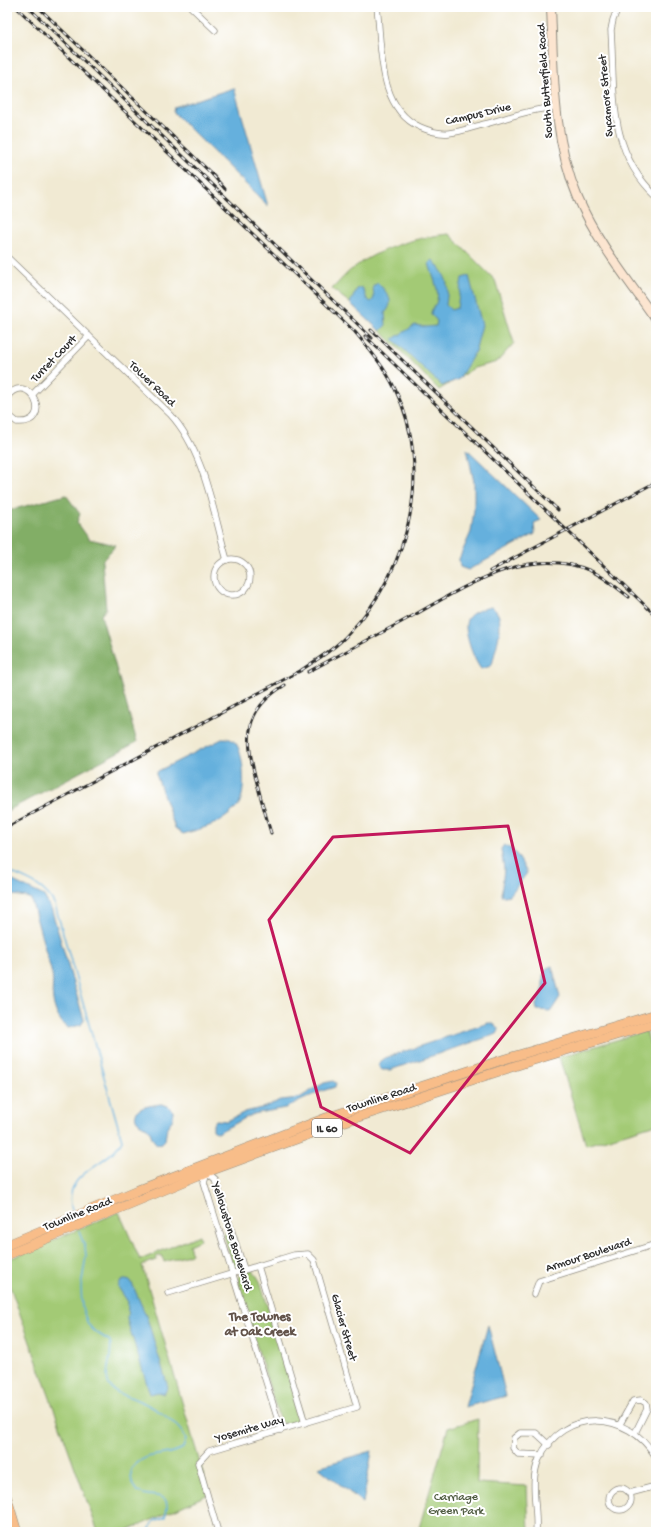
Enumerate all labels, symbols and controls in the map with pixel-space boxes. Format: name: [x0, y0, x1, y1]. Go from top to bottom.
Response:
street label: South Butterfield Road: [535, 22, 557, 139]
street label: Sycamore Street: [596, 53, 618, 137]
street label: Campus Drive: [444, 100, 513, 129]
street label: Turret Court: [28, 332, 81, 387]
street label: Tower Road: [125, 358, 179, 411]
street label: Townline Road: [344, 1081, 419, 1117]
road number: IL 60: [312, 1119, 342, 1137]
street label: Yellowstone Boulevard: [208, 1180, 255, 1294]
street label: Townline Road: [41, 1195, 115, 1235]
street label: Armour Boulevard: [544, 1235, 634, 1276]
street label: Glacier Street: [327, 1293, 360, 1364]
district label: The Townes at Oak Creek: [224, 1310, 297, 1340]
street label: Yosemite Way: [213, 1413, 285, 1447]
park label: Carriage Green Park: [428, 1491, 485, 1519]

